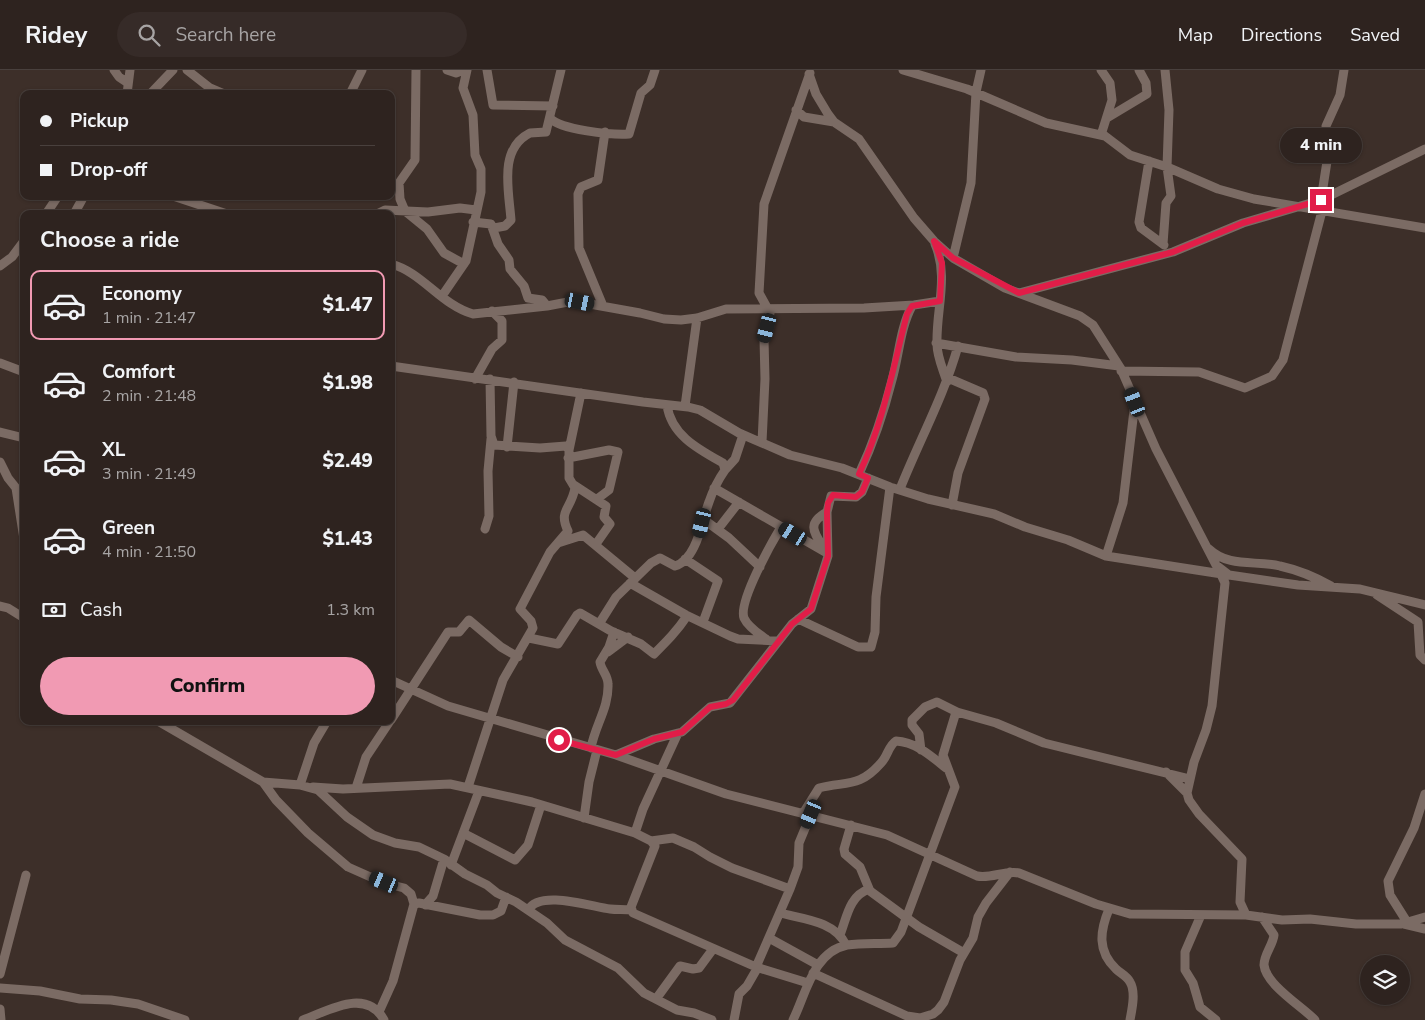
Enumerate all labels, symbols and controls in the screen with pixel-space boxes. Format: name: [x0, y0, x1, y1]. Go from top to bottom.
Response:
search box: [117, 12, 467, 57]
text: Ridey: [25, 19, 87, 51]
icon: search: [135, 21, 163, 49]
text: Search here: [175, 22, 276, 48]
text: Map: [1178, 23, 1213, 47]
text: Directions: [1241, 23, 1322, 47]
text: Saved: [1350, 23, 1400, 47]
text: Pickup: [70, 108, 129, 134]
callout: 4 min: [1280, 128, 1362, 162]
text: 4 min: [1300, 134, 1342, 156]
text: Drop-off: [70, 157, 147, 183]
route end: [1310, 189, 1332, 211]
text: Choose a ride: [40, 225, 179, 255]
text: Economy: [102, 281, 182, 307]
icon: car: [42, 283, 87, 328]
text: $1.47: [322, 292, 373, 318]
car: [563, 292, 596, 312]
text: 1 min · 21:47: [102, 307, 196, 329]
car: [756, 312, 777, 344]
text: Comfort: [102, 359, 175, 385]
icon: car: [42, 361, 87, 406]
text: $1.98: [322, 370, 373, 396]
text: 2 min · 21:48: [102, 385, 196, 407]
car: [1122, 385, 1147, 419]
text: XL: [102, 437, 125, 463]
icon: car: [42, 439, 87, 484]
text: $2.49: [322, 448, 373, 474]
text: 3 min · 21:49: [102, 463, 196, 485]
car: [691, 507, 712, 539]
text: Green: [102, 515, 155, 541]
icon: car: [42, 517, 87, 562]
car: [776, 520, 809, 548]
text: $1.43: [322, 526, 373, 552]
text: 4 min · 21:50: [102, 541, 196, 563]
icon: cash: [40, 596, 68, 624]
text: Cash: [80, 597, 122, 623]
text: 1.3 km: [326, 599, 375, 621]
button: Confirm: [40, 657, 375, 715]
route start: [548, 729, 570, 751]
car: [798, 797, 823, 831]
car: [367, 869, 400, 895]
map controls: [1360, 955, 1410, 1005]
button: layers: [1360, 955, 1410, 1005]

